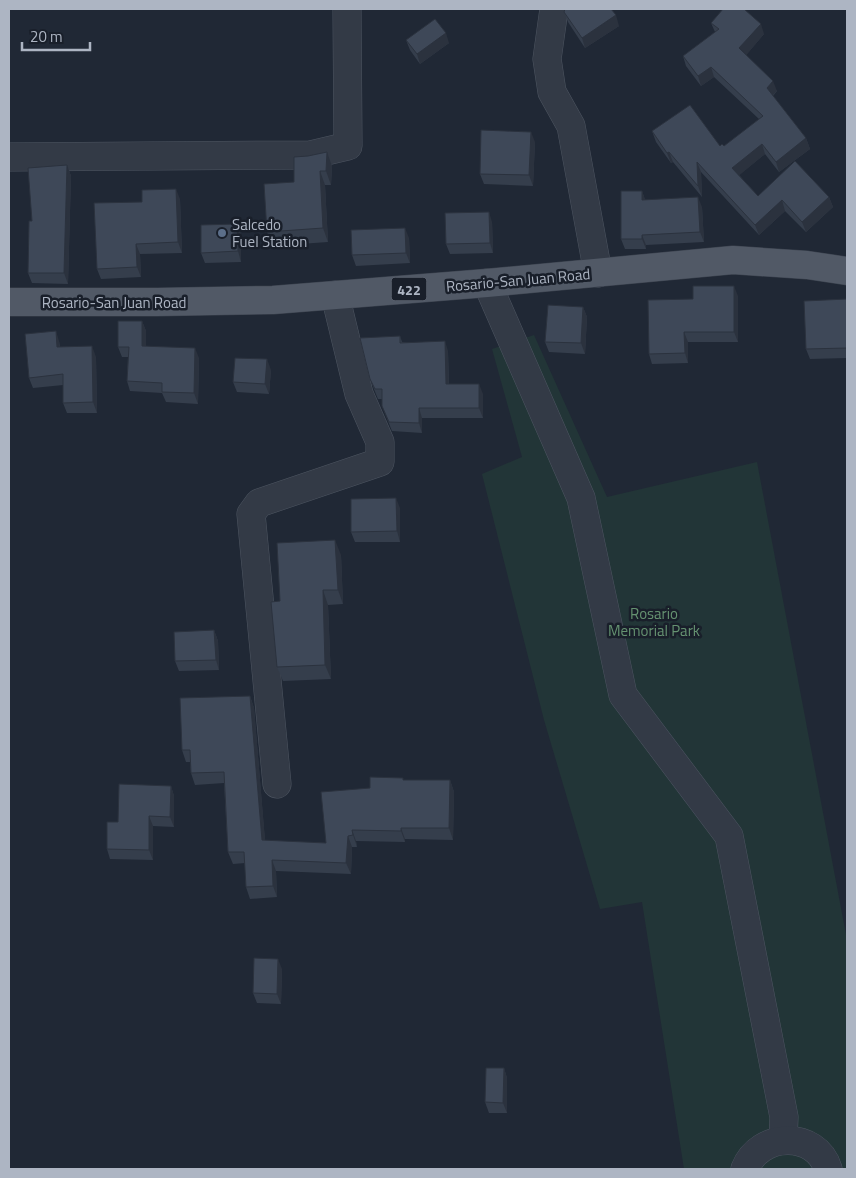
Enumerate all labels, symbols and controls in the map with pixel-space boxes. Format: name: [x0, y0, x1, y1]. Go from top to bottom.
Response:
scale bar: [22, 20, 90, 52]
text: 20 m: [30, 25, 63, 48]
place label: Salcedo Fuel Station: [232, 213, 307, 253]
marker: Salcedo Fuel Station: [216, 227, 228, 239]
street label: Rosario-San Juan Road: [445, 262, 591, 298]
road number: 422: [392, 278, 426, 300]
street label: Rosario-San Juan Road: [42, 291, 186, 314]
park label: Rosario Memorial Park: [608, 602, 700, 642]

